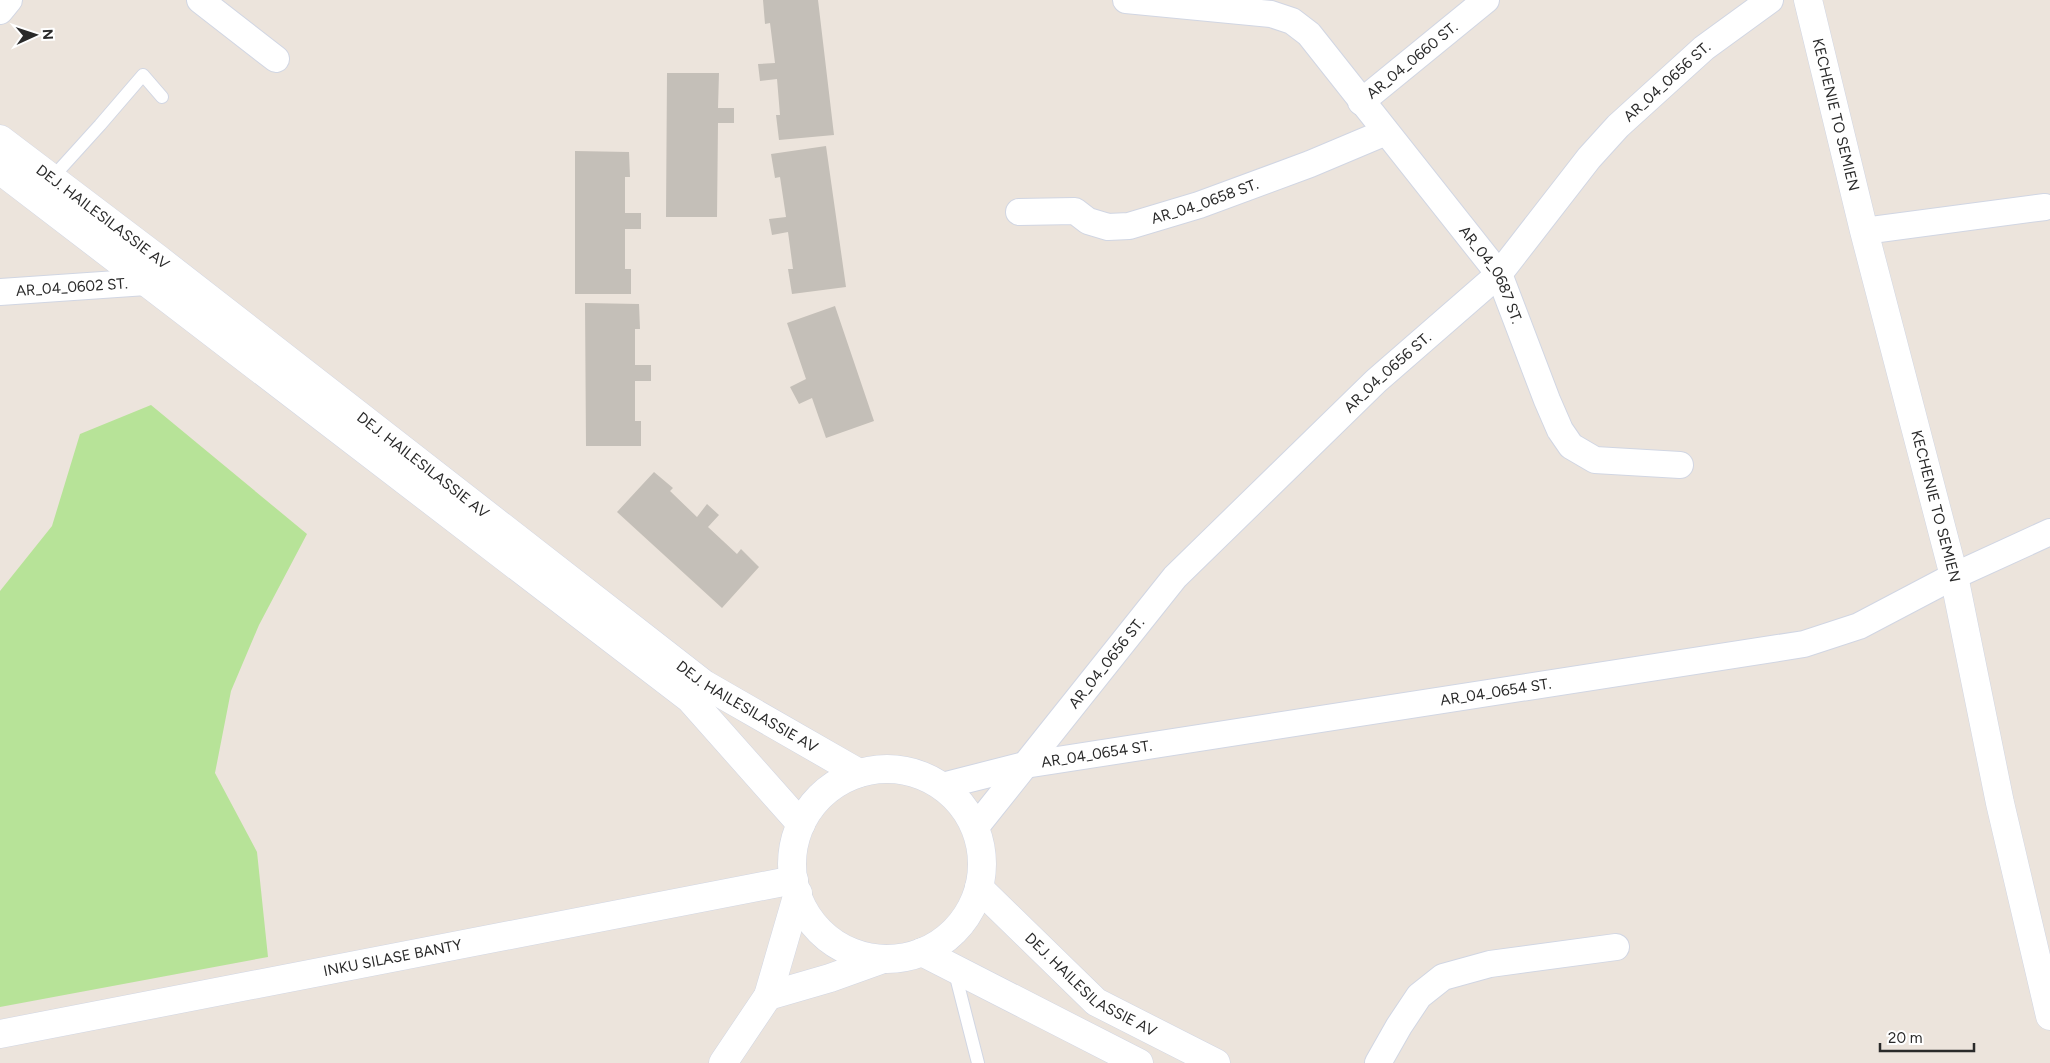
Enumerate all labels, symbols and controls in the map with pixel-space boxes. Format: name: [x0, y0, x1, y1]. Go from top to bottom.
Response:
north arrow: [10, 10, 60, 60]
street label: AR_04_0660 ST.: [1363, 18, 1461, 103]
text: N: [39, 28, 56, 40]
street label: AR_04_0656 ST.: [1620, 37, 1714, 126]
street label: KECHENIE TO SEMIEN: [1809, 37, 1863, 193]
street label: DEJ. HAILESILASSIE AV: [33, 161, 173, 274]
street label: AR_04_0658 ST.: [1149, 175, 1261, 228]
street label: AR_04_0687 ST.: [1455, 222, 1526, 326]
street label: AR_04_0602 ST.: [15, 274, 128, 300]
street label: AR_04_0656 ST.: [1340, 328, 1435, 416]
street label: DEJ. HAILESILASSIE AV: [353, 408, 493, 522]
street label: KECHENIE TO SEMIEN: [1907, 428, 1964, 584]
street label: AR_04_0656 ST.: [1065, 614, 1148, 712]
street label: DEJ. HAILESILASSIE AV: [673, 657, 822, 757]
street label: AR_04_0654 ST.: [1439, 674, 1553, 709]
street label: AR_04_0654 ST.: [1040, 736, 1153, 771]
street label: DEJ. HAILESILASSIE AV: [1021, 929, 1160, 1041]
street label: INKU SILASE BANTY: [322, 936, 463, 980]
scale bar: [1880, 1020, 1974, 1052]
text: 20 m: [1888, 1029, 1922, 1047]

